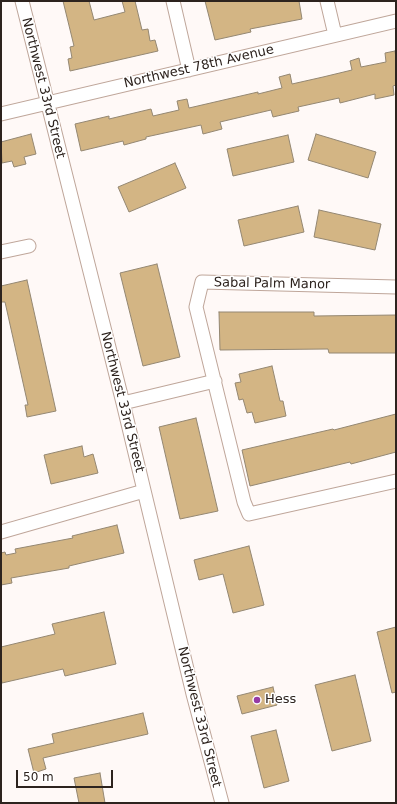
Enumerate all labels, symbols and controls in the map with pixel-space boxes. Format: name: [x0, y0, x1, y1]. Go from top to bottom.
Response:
street label: Northwest 33rd Street: [18, 16, 68, 160]
street label: Northwest 78th Avenue: [123, 42, 275, 92]
street label: Sabal Palm Manor: [214, 275, 330, 293]
street label: Northwest 33rd Street: [97, 330, 147, 474]
street label: Northwest 33rd Street: [174, 645, 224, 789]
place label: Hess: [265, 692, 296, 708]
marker: Hess: [252, 695, 262, 705]
scale bar: [18, 762, 115, 788]
text: 50 m: [23, 770, 54, 784]

